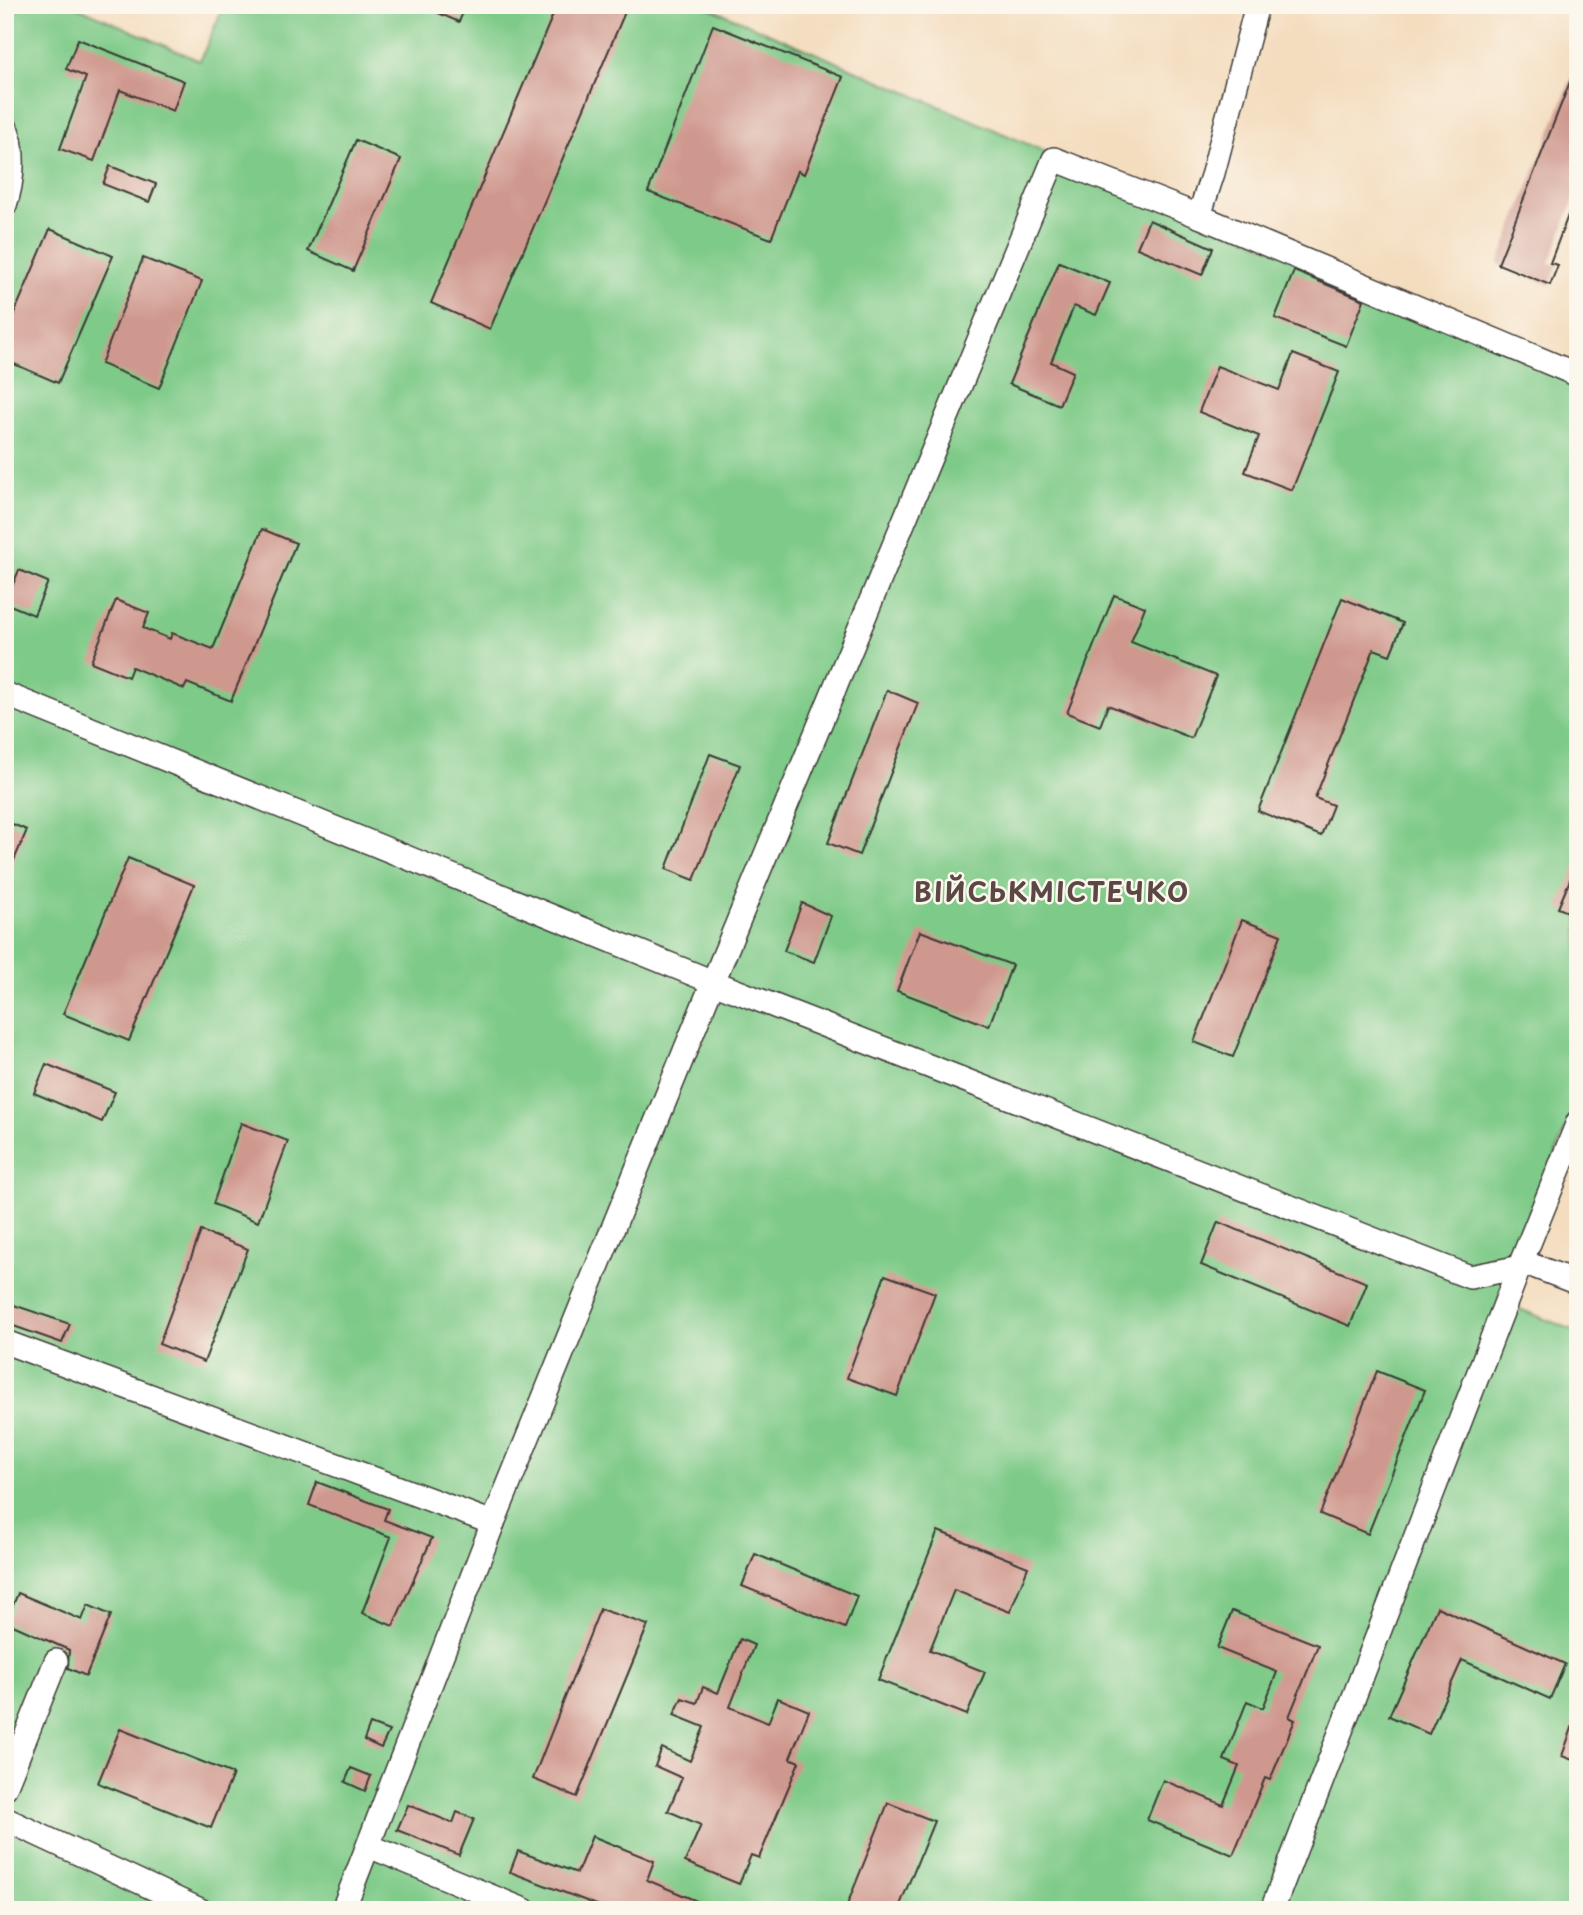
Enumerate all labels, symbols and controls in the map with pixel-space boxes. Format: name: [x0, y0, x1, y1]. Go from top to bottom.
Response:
district label: ВІЙСЬКМІСТЕЧКО: [914, 872, 1190, 911]

